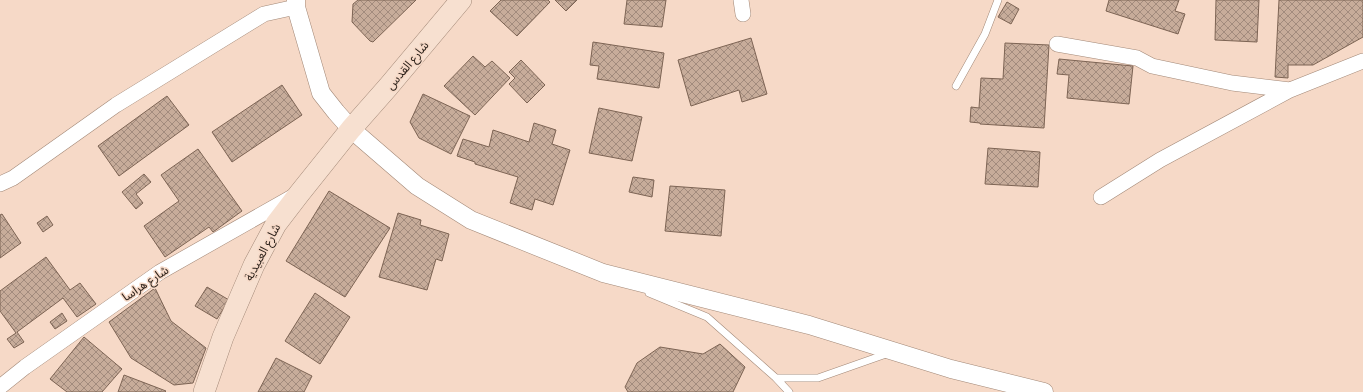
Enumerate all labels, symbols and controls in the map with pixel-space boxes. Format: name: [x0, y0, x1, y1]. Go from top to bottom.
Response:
street label: شارع القدس: [381, 36, 433, 94]
street label: شارع العبيدية: [239, 220, 285, 284]
street label: شارع هراسا: [118, 260, 172, 306]

